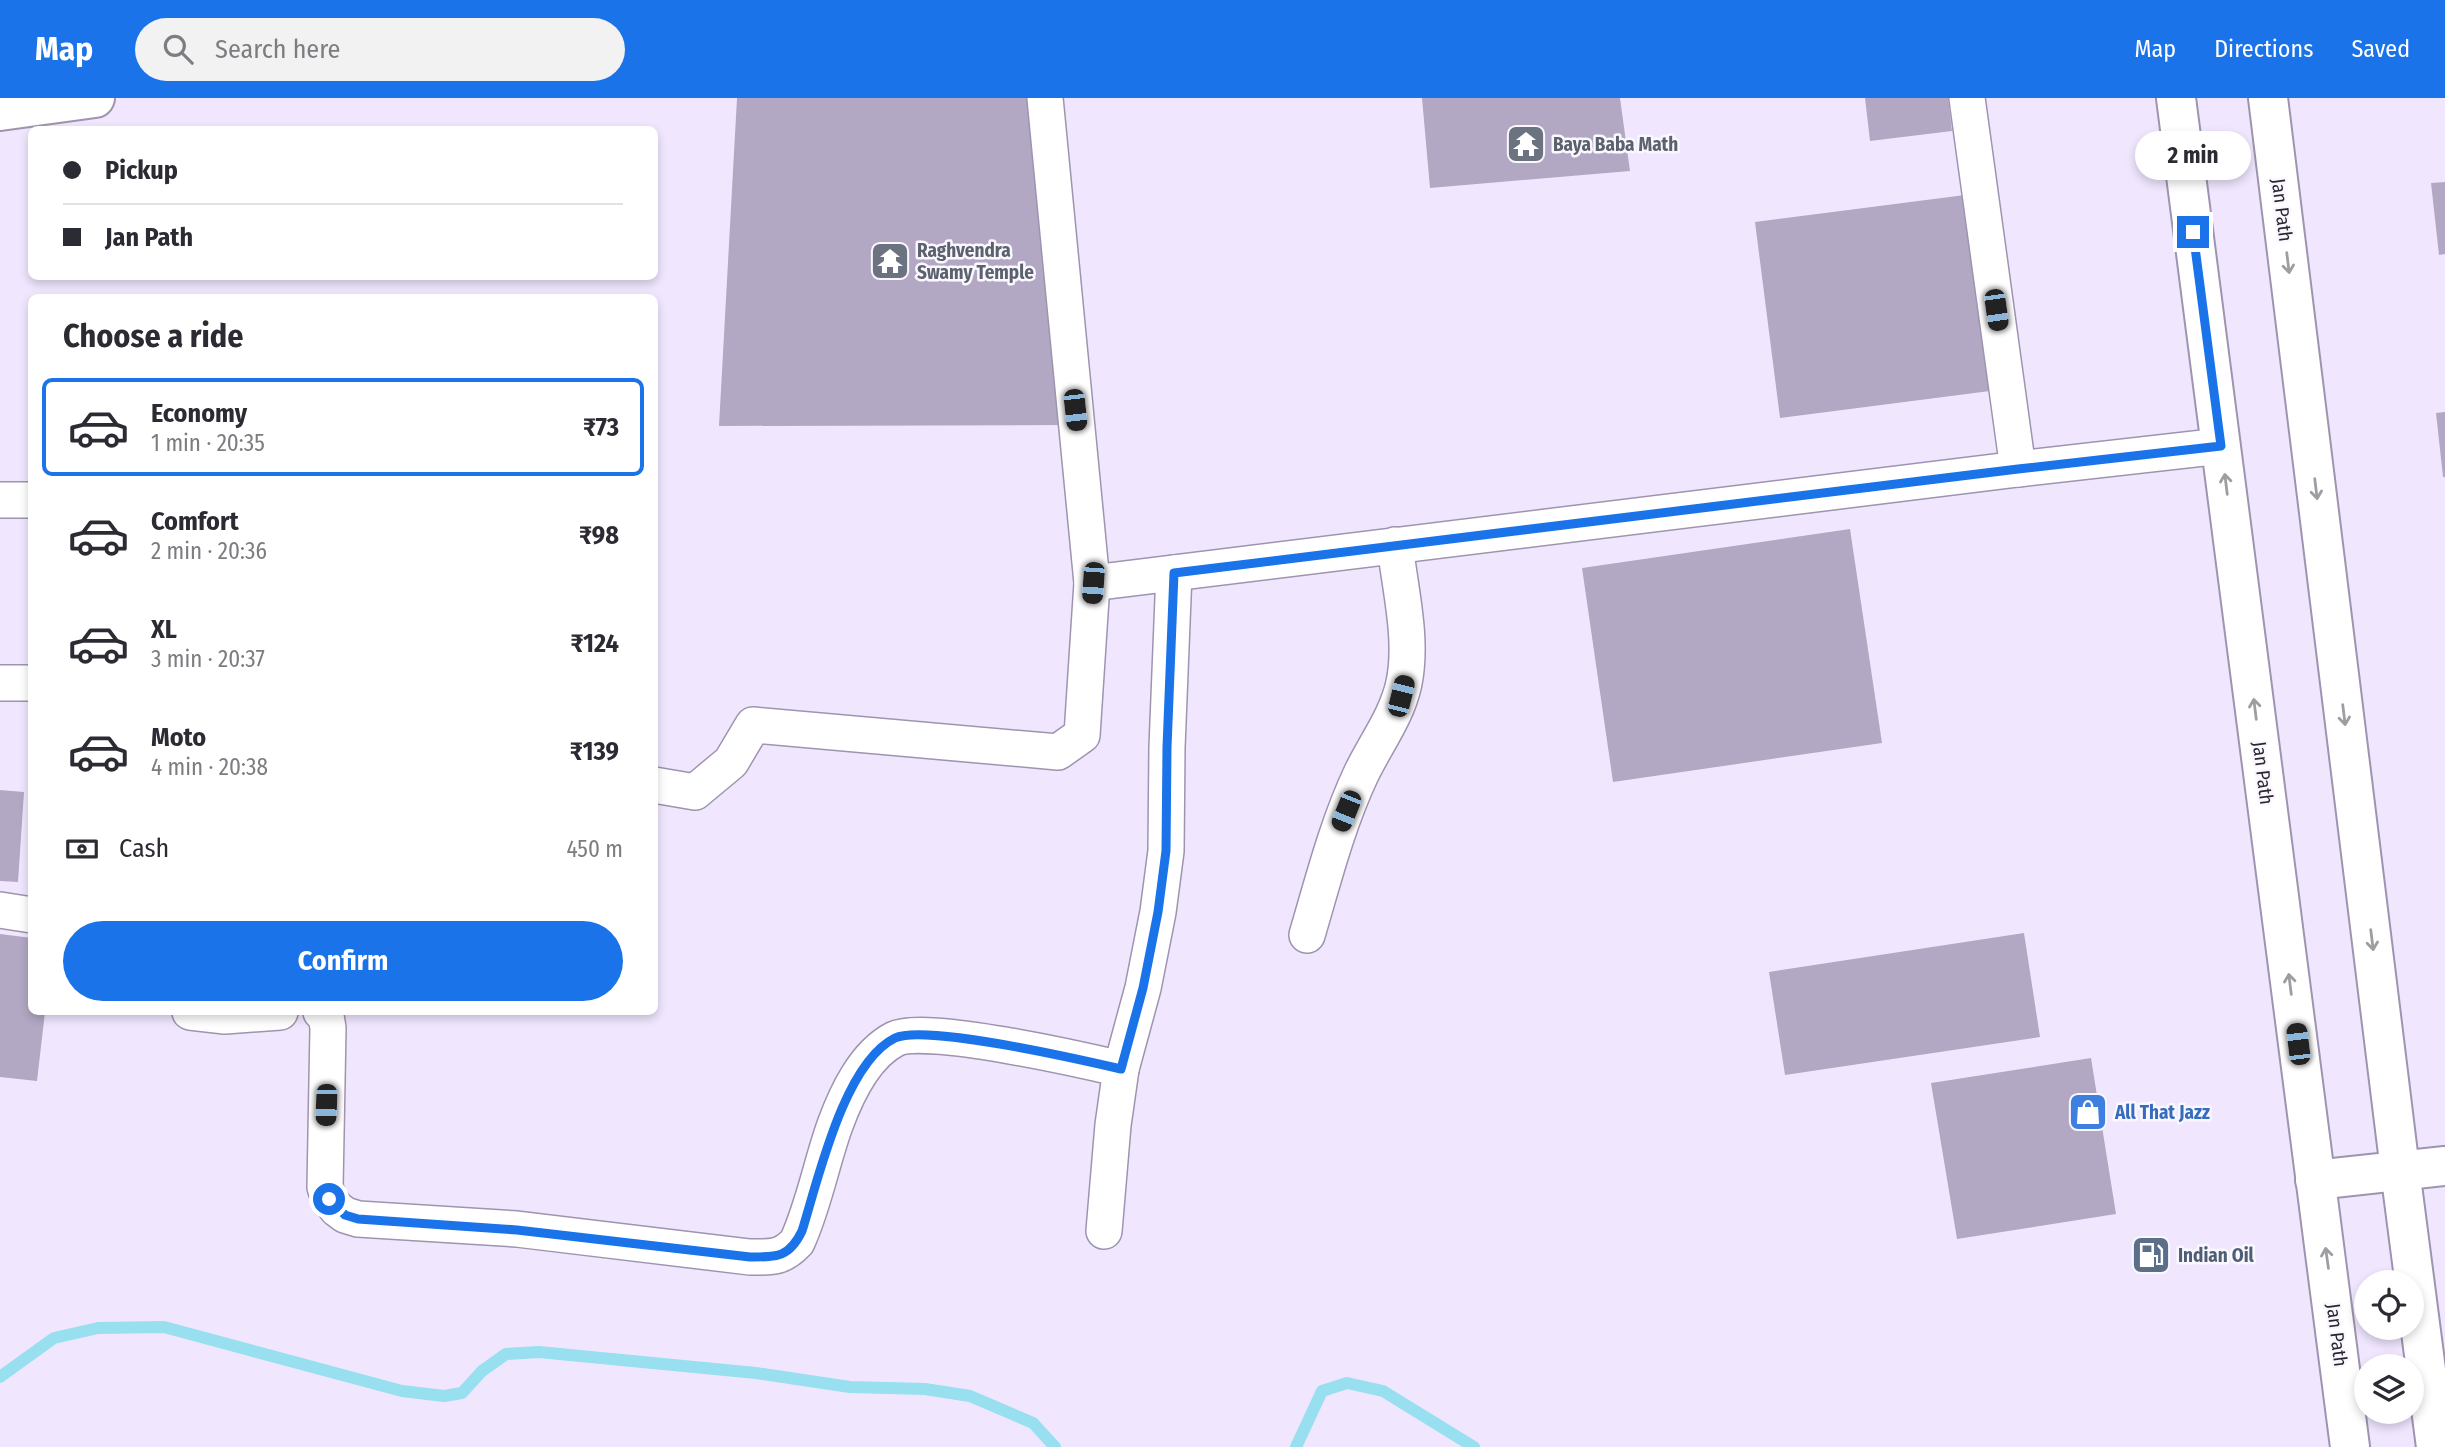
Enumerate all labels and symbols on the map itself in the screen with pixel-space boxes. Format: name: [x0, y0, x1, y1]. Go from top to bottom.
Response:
temple icon: Baya Baba Math: [1505, 123, 1547, 165]
callout: 2 min: [2135, 130, 2251, 180]
place label: Baya Baba Math: [1553, 133, 1678, 156]
street label: Jan Path: [2267, 177, 2297, 243]
route end: [2177, 216, 2209, 248]
place label: Raghvendra Swamy Temple: [917, 239, 1034, 284]
temple icon: Raghvendra Swamy Temple: [869, 240, 911, 282]
one-way arrow: [2282, 251, 2295, 274]
car: [1983, 288, 2010, 332]
car: [1063, 388, 1088, 432]
one-way arrow: [2219, 473, 2232, 496]
one-way arrow: [2310, 477, 2323, 500]
car: [1082, 561, 1105, 605]
car: [1386, 673, 1417, 719]
one-way arrow: [2248, 699, 2261, 721]
one-way arrow: [2337, 703, 2350, 725]
street label: Jan Path: [2248, 740, 2278, 806]
car: [1329, 788, 1364, 834]
one-way arrow: [2365, 929, 2378, 951]
one-way arrow: [2283, 973, 2296, 996]
car: [2286, 1022, 2311, 1066]
car: [315, 1084, 338, 1126]
shop icon: All That Jazz: [2067, 1091, 2109, 1133]
place label: All That Jazz: [2114, 1101, 2210, 1124]
route start: [313, 1183, 345, 1215]
fuel station icon: Indian Oil: [2130, 1234, 2172, 1276]
place label: Indian Oil: [2178, 1244, 2255, 1267]
one-way arrow: [2320, 1247, 2333, 1270]
street label: Jan Path: [2322, 1302, 2352, 1368]

